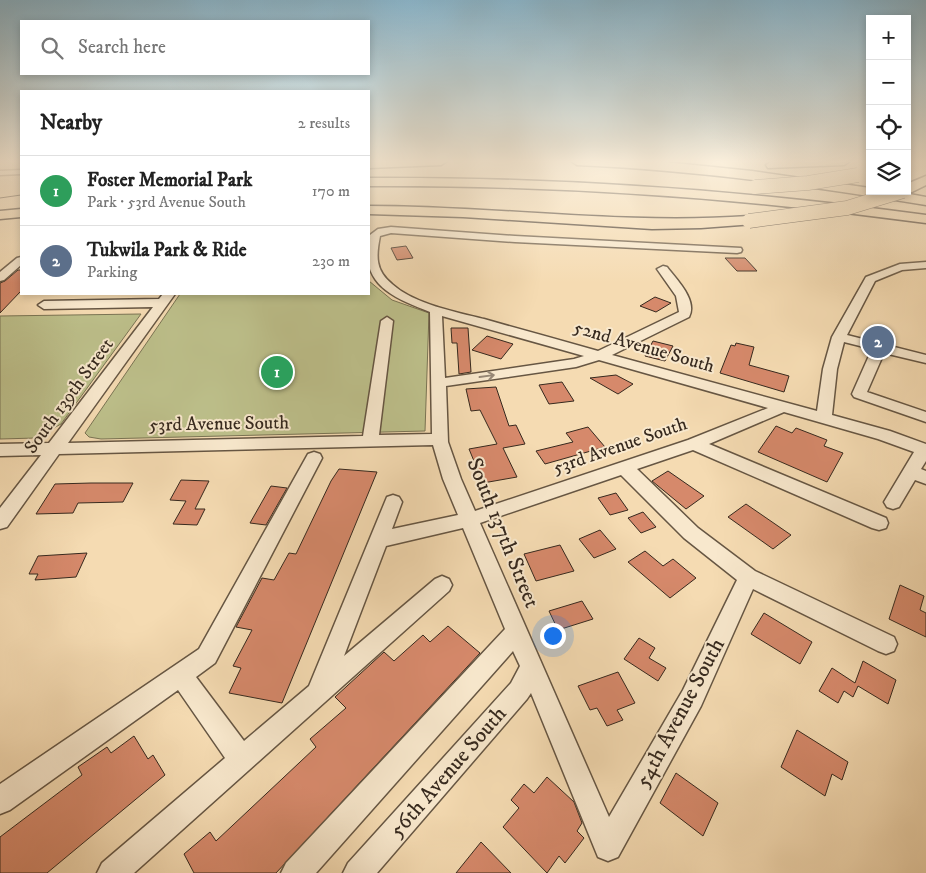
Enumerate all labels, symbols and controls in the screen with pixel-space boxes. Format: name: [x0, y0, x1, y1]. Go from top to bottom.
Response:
map controls: [866, 15, 911, 195]
button: +: [866, 15, 911, 60]
search box: [20, 20, 370, 75]
icon: search: [38, 34, 66, 62]
text: Search here: [78, 36, 166, 59]
button: −: [866, 60, 911, 105]
button: locate: [866, 105, 911, 150]
text: Nearby: [40, 110, 102, 136]
text: 2 results: [298, 113, 350, 133]
button: layers: [866, 150, 911, 195]
text: Foster Memorial Park: [87, 169, 252, 192]
text: 1: [53, 181, 59, 201]
text: 170 m: [312, 181, 350, 201]
text: Park · 53rd Avenue South: [87, 192, 246, 212]
text: Tukwila Park & Ride: [87, 239, 247, 262]
text: 2: [52, 251, 60, 271]
text: 230 m: [312, 251, 350, 271]
text: Parking: [87, 262, 137, 282]
street label: 52nd Avenue South: [571, 316, 717, 378]
pin: 2: [862, 323, 894, 361]
street label: South 139th Street: [19, 334, 119, 458]
pin: 1: [261, 353, 293, 391]
one-way arrow: [478, 371, 494, 381]
street label: 53rd Avenue South: [149, 411, 289, 437]
street label: 53rd Avenue South: [550, 412, 690, 480]
street label: South 137th Street: [461, 454, 545, 612]
your location: [540, 623, 566, 649]
street label: 54th Avenue South: [629, 633, 731, 792]
street label: 56th Avenue South: [384, 700, 513, 843]

